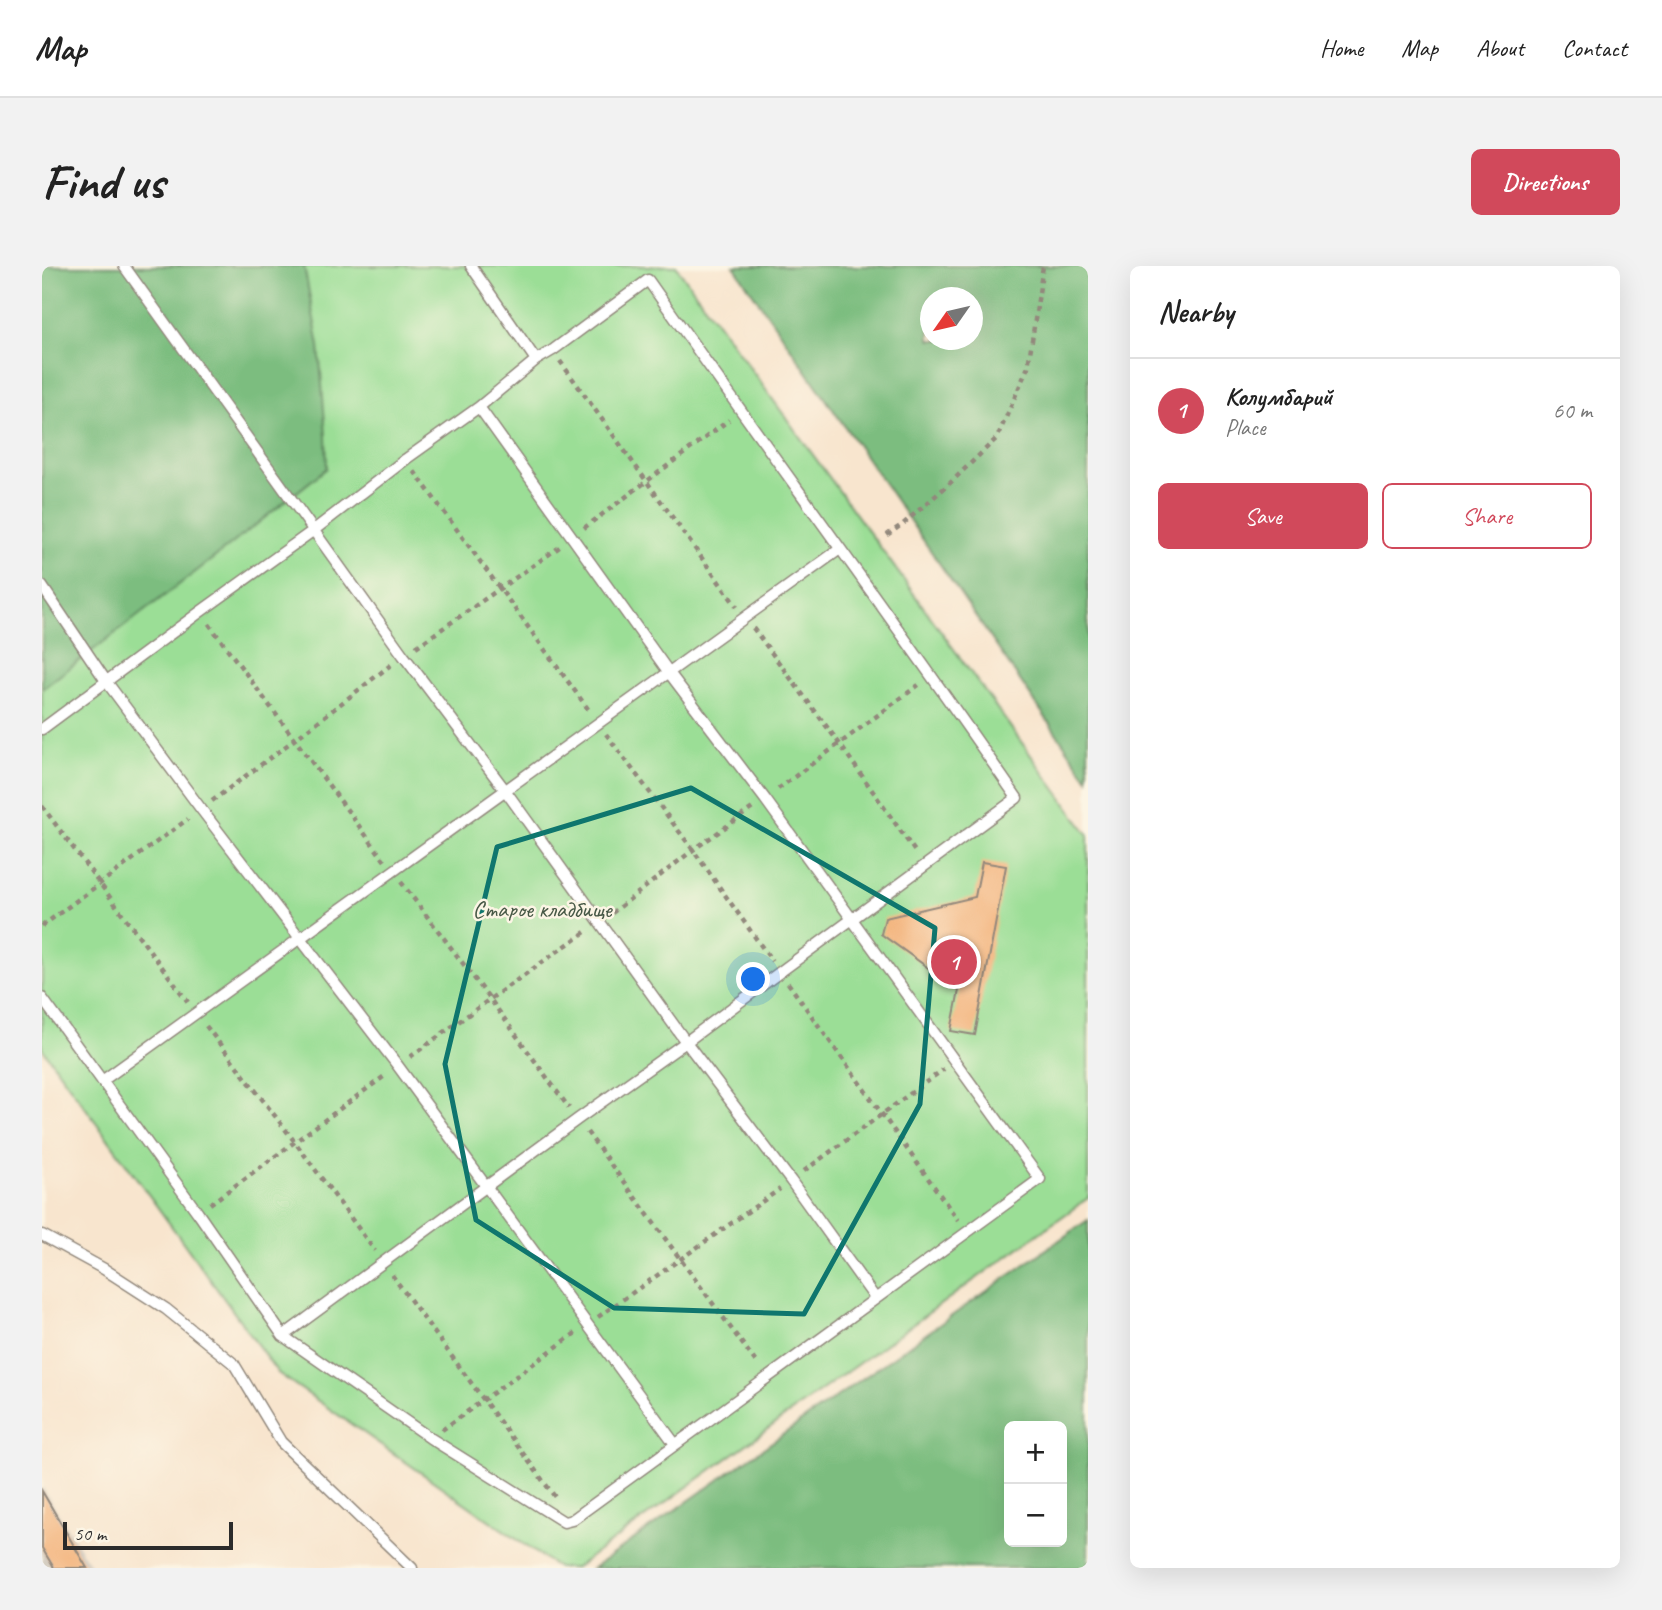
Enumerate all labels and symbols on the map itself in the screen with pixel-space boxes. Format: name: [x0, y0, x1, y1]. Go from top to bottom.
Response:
north arrow: [920, 287, 983, 350]
park label: Старое кладбище: [472, 894, 614, 924]
pin: 1: [931, 936, 977, 988]
your location: [736, 962, 770, 996]
scale bar: [63, 1519, 233, 1551]

